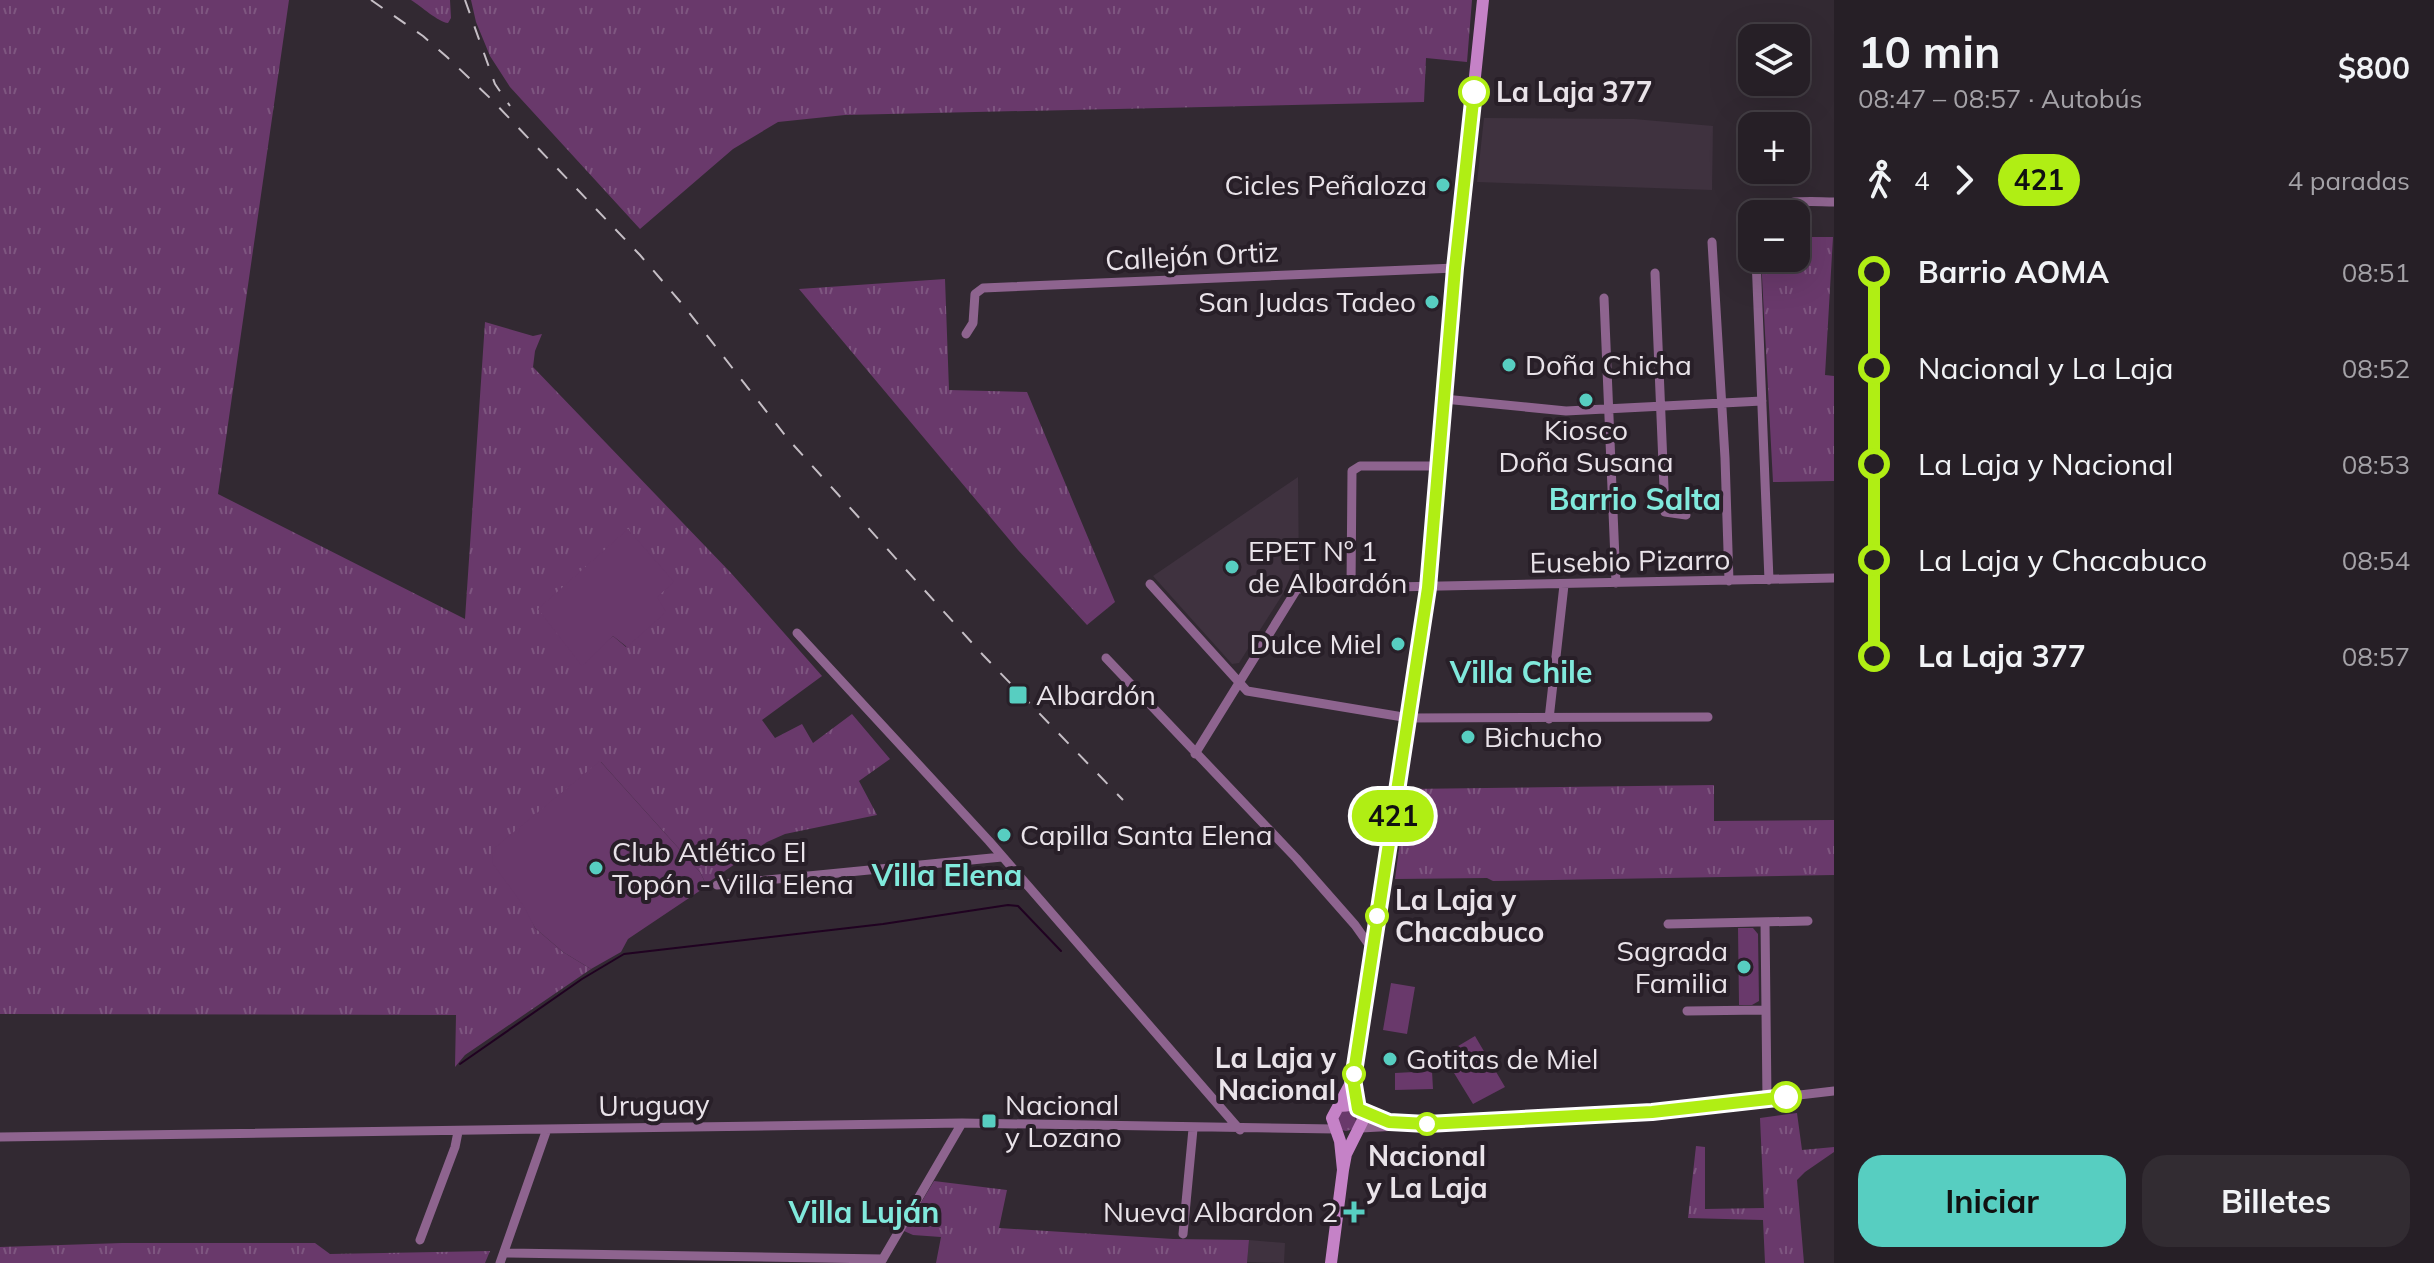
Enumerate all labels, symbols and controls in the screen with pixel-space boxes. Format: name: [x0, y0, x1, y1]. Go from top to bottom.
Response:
map controls: [1738, 24, 1810, 272]
button: layers: [1738, 24, 1810, 96]
text: 10 min: [1858, 24, 2000, 79]
text: $800: [2338, 49, 2410, 87]
place label: La Laja 377: [1496, 74, 1653, 109]
marker: La Laja 377: [1459, 77, 1489, 107]
text: 08:47 – 08:57 · Autobús: [1858, 82, 2142, 115]
button: +: [1738, 112, 1810, 184]
icon: walk: [1858, 158, 1902, 202]
icon: forward: [1942, 158, 1986, 202]
text: 421: [2014, 162, 2064, 197]
text: 4: [1914, 164, 1930, 197]
text: 4 paradas: [2287, 164, 2410, 197]
place label: Cicles Peñaloza: [1225, 167, 1427, 202]
marker: Cicles Peñaloza: [1434, 176, 1452, 194]
button: −: [1738, 200, 1810, 272]
street label: Callejón Ortiz: [1104, 233, 1280, 278]
text: Barrio AOMA: [1918, 253, 2109, 291]
text: 08:51: [2342, 256, 2410, 289]
place label: San Judas Tadeo: [1198, 284, 1416, 319]
marker: San Judas Tadeo: [1423, 293, 1441, 311]
place label: Doña Chicha: [1525, 347, 1692, 382]
text: Nacional y La Laja: [1918, 349, 2174, 387]
text: 08:52: [2342, 352, 2410, 385]
marker: Doña Chicha: [1500, 356, 1518, 374]
marker: Kiosco Doña Susana: [1577, 391, 1595, 409]
place label: Kiosco Doña Susana: [1499, 412, 1673, 479]
text: La Laja y Nacional: [1918, 445, 2174, 483]
text: 08:53: [2342, 448, 2410, 481]
district label: Barrio Salta: [1549, 480, 1721, 518]
place label: EPET Nº 1 de Albardón: [1248, 533, 1407, 600]
street label: Eusebio Pizarro: [1529, 541, 1731, 580]
text: La Laja y Chacabuco: [1918, 541, 2207, 579]
text: 08:54: [2342, 544, 2410, 577]
marker: EPET Nº 1 de Albardón: [1223, 558, 1241, 576]
place label: Dulce Miel: [1250, 626, 1382, 661]
marker: Dulce Miel: [1389, 635, 1407, 653]
text: La Laja 377: [1918, 637, 2086, 675]
text: 08:57: [2342, 640, 2410, 673]
district label: Villa Chile: [1449, 653, 1592, 691]
place label: Albardón: [1036, 677, 1156, 712]
marker: Albardón: [1007, 684, 1029, 706]
place label: Bichucho: [1484, 719, 1602, 754]
marker: Bichucho: [1459, 728, 1477, 746]
line badge: 421: [1347, 790, 1439, 842]
text: 421: [1368, 798, 1418, 833]
place label: Capilla Santa Elena: [1020, 817, 1273, 852]
marker: Capilla Santa Elena: [995, 826, 1013, 844]
place label: Club Atlético El Topón - Villa Elena: [612, 834, 854, 901]
district label: Villa Elena: [871, 856, 1022, 894]
marker: Club Atlético El Topón - Villa Elena: [587, 859, 605, 877]
place label: La Laja y Chacabuco: [1395, 882, 1544, 949]
marker: La Laja y Chacabuco: [1366, 905, 1388, 927]
place label: Sagrada Familia: [1616, 933, 1728, 1000]
marker: Sagrada Familia: [1735, 958, 1753, 976]
place label: La Laja y Nacional: [1215, 1040, 1337, 1107]
place label: Gotitas de Miel: [1406, 1041, 1599, 1076]
marker: Gotitas de Miel: [1381, 1050, 1399, 1068]
marker: La Laja y Nacional: [1343, 1063, 1365, 1085]
unlabelled marker: [1771, 1082, 1801, 1112]
street label: Uruguay: [598, 1086, 710, 1123]
place label: Nacional y Lozano: [1005, 1087, 1122, 1154]
marker: Nacional y Lozano: [980, 1112, 998, 1130]
marker: Nacional y La Laja: [1416, 1113, 1438, 1135]
place label: Nacional y La Laja: [1365, 1138, 1488, 1205]
button: Iniciar: [1858, 1155, 2126, 1247]
button: Billetes: [2142, 1155, 2410, 1247]
district label: Villa Luján: [788, 1193, 939, 1231]
place label: Nueva Albardon 2: [1103, 1194, 1338, 1229]
marker: Nueva Albardon 2: [1345, 1203, 1363, 1221]

